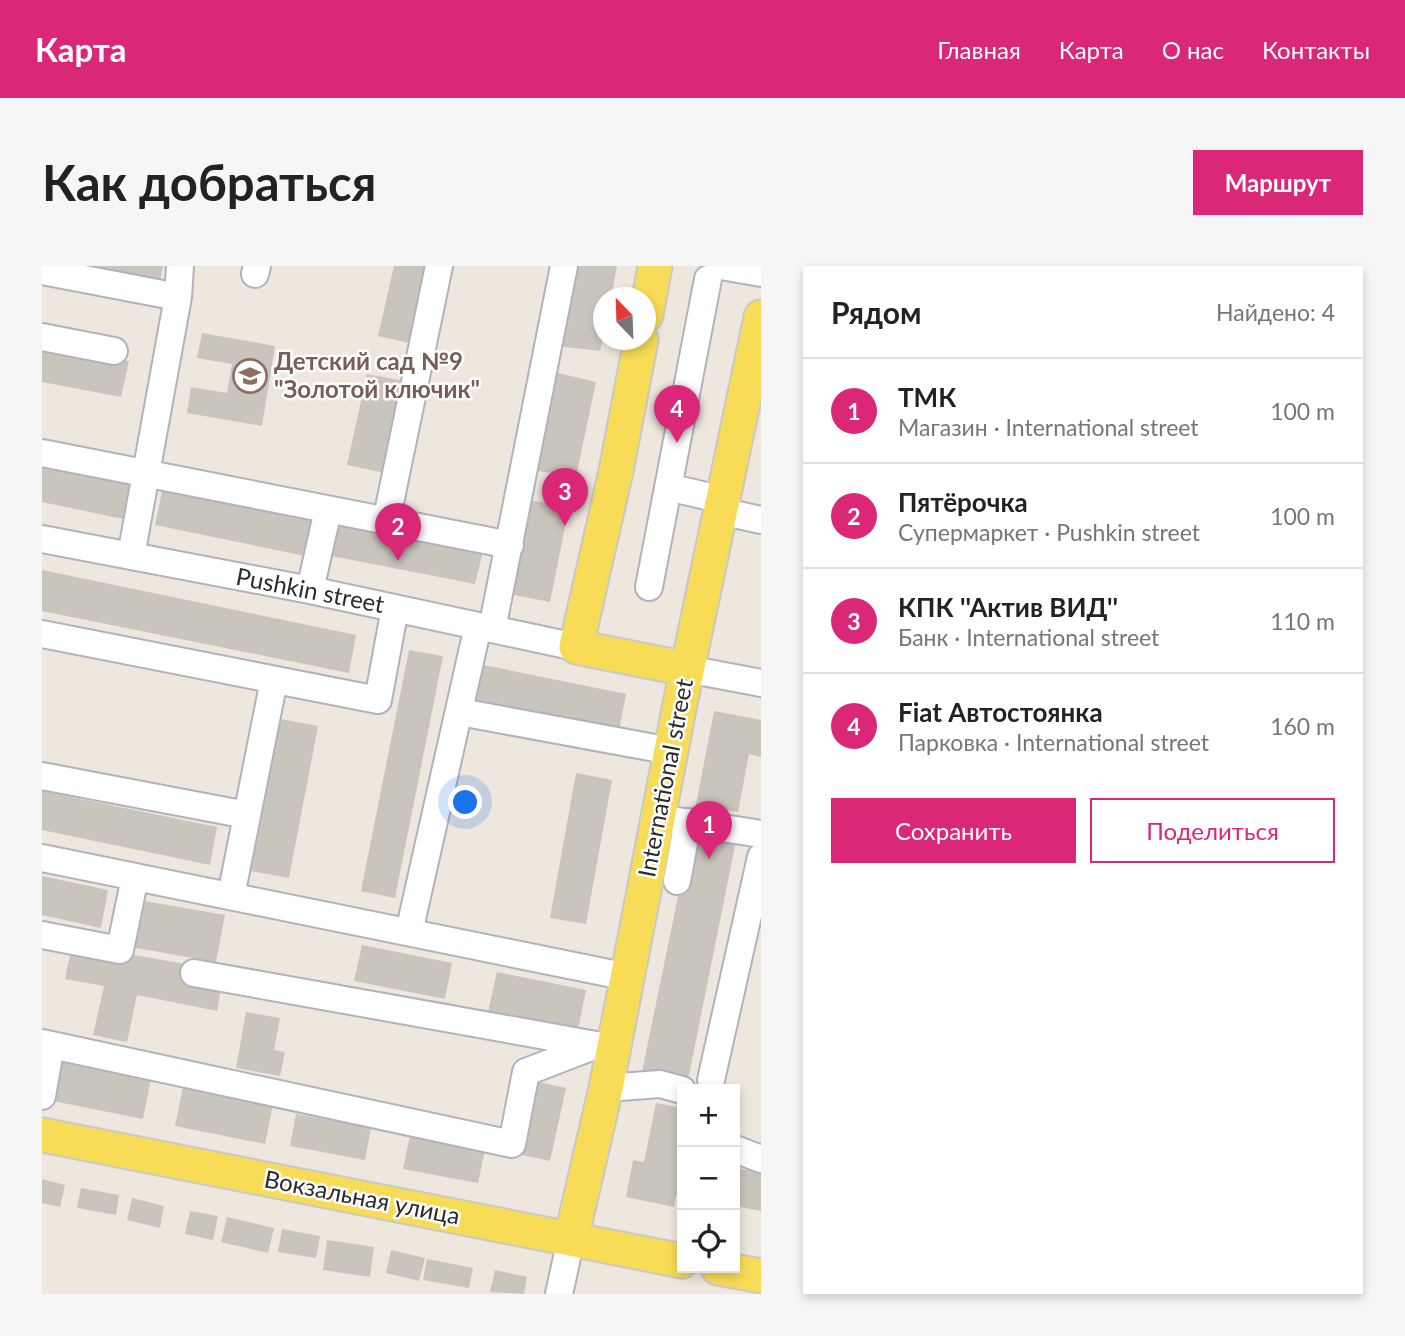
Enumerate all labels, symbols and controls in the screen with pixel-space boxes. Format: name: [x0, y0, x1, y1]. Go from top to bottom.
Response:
text: Карта: [35, 29, 126, 69]
text: Главная: [937, 35, 1021, 64]
text: Карта: [1059, 35, 1124, 64]
text: О нас: [1162, 35, 1224, 64]
text: Контакты: [1262, 35, 1370, 64]
button: Маршрут: [1193, 150, 1363, 215]
text: Как добраться: [42, 153, 376, 211]
north arrow: [593, 287, 656, 350]
text: Рядом: [831, 294, 921, 330]
text: Найдено: 4: [1216, 298, 1335, 326]
place label: Детский сад №9 "Золотой ключик": [274, 346, 480, 403]
school or university icon: Детский сад №9 "Золотой ключик": [231, 357, 269, 395]
text: ТМК: [898, 381, 956, 413]
pin: 4: [654, 385, 700, 443]
text: 1: [847, 397, 861, 425]
text: 100 m: [1270, 397, 1335, 425]
text: Магазин · International street: [898, 413, 1199, 441]
pin: 3: [542, 468, 588, 526]
text: Пятёрочка: [898, 486, 1028, 518]
text: 2: [847, 502, 861, 530]
text: 100 m: [1270, 502, 1335, 530]
pin: 2: [375, 503, 421, 561]
text: Супермаркет · Pushkin street: [898, 518, 1200, 546]
street label: Pushkin street: [234, 561, 387, 618]
text: КПК ''Актив ВИД'': [898, 591, 1118, 623]
text: 3: [847, 607, 861, 635]
text: 110 m: [1270, 607, 1335, 635]
text: Банк · International street: [898, 623, 1159, 651]
street label: International street: [631, 676, 698, 879]
text: Fiat Автостоянка: [898, 696, 1103, 728]
text: 4: [847, 712, 861, 740]
text: 160 m: [1270, 712, 1335, 740]
text: Парковка · International street: [898, 728, 1209, 756]
your location: [448, 785, 482, 819]
button: Сохранить: [831, 798, 1076, 863]
button: Поделиться: [1090, 798, 1335, 863]
pin: 1: [686, 801, 732, 859]
map controls: [677, 1084, 740, 1273]
button: +: [677, 1084, 740, 1147]
button: −: [677, 1147, 740, 1210]
street label: Вокзальная улица: [262, 1163, 463, 1230]
button: locate: [677, 1210, 740, 1273]

